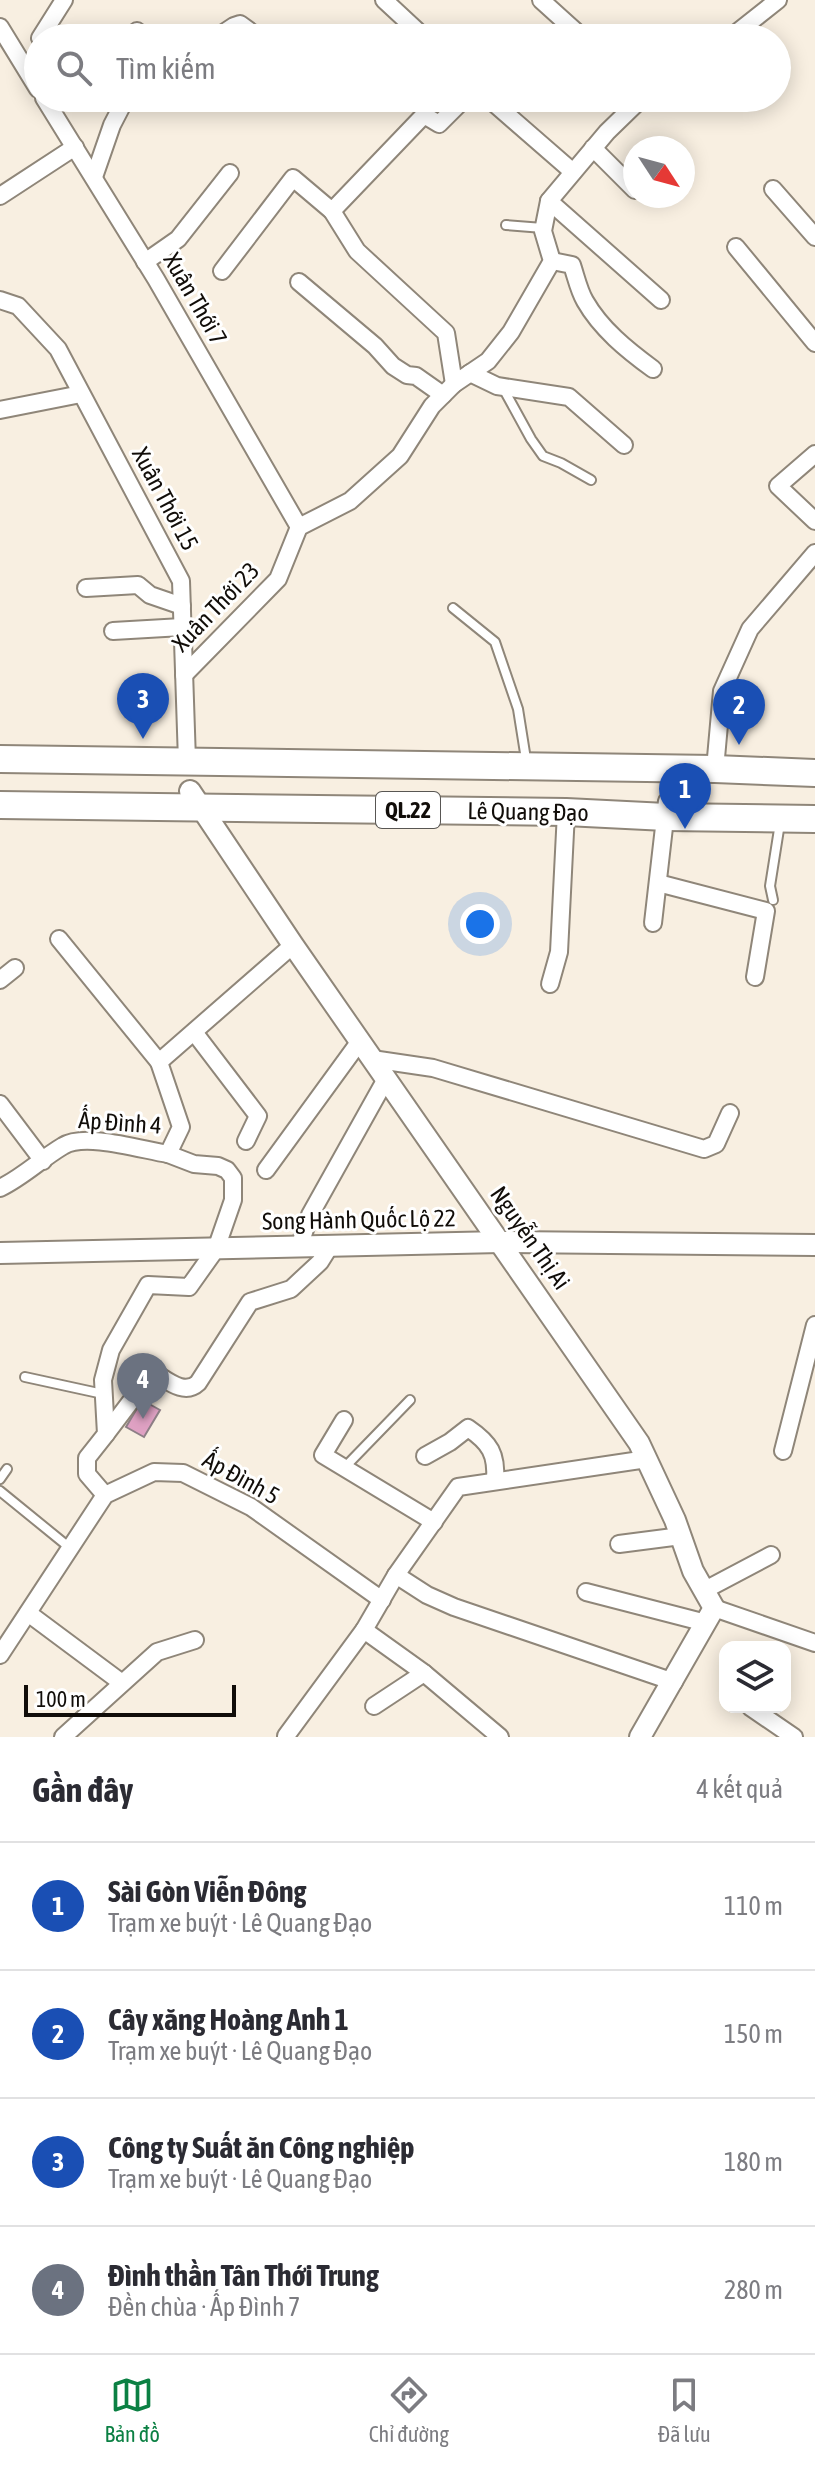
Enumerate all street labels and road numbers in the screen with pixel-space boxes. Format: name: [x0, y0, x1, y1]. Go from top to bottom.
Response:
street label: Xuân Thới 7: [158, 248, 233, 349]
street label: Xuân Thới 15: [127, 443, 204, 555]
street label: Xuân Thới 23: [167, 557, 265, 657]
road number: QL.22: [376, 792, 440, 828]
street label: Lê Quang Đạo: [467, 797, 589, 826]
street label: Ấp Đình 4: [78, 1103, 163, 1139]
street label: Nguyễn Thị Ai: [485, 1181, 576, 1294]
street label: Song Hành Quốc Lộ 22: [262, 1204, 456, 1235]
street label: Ấp Đình 5: [198, 1443, 286, 1510]

